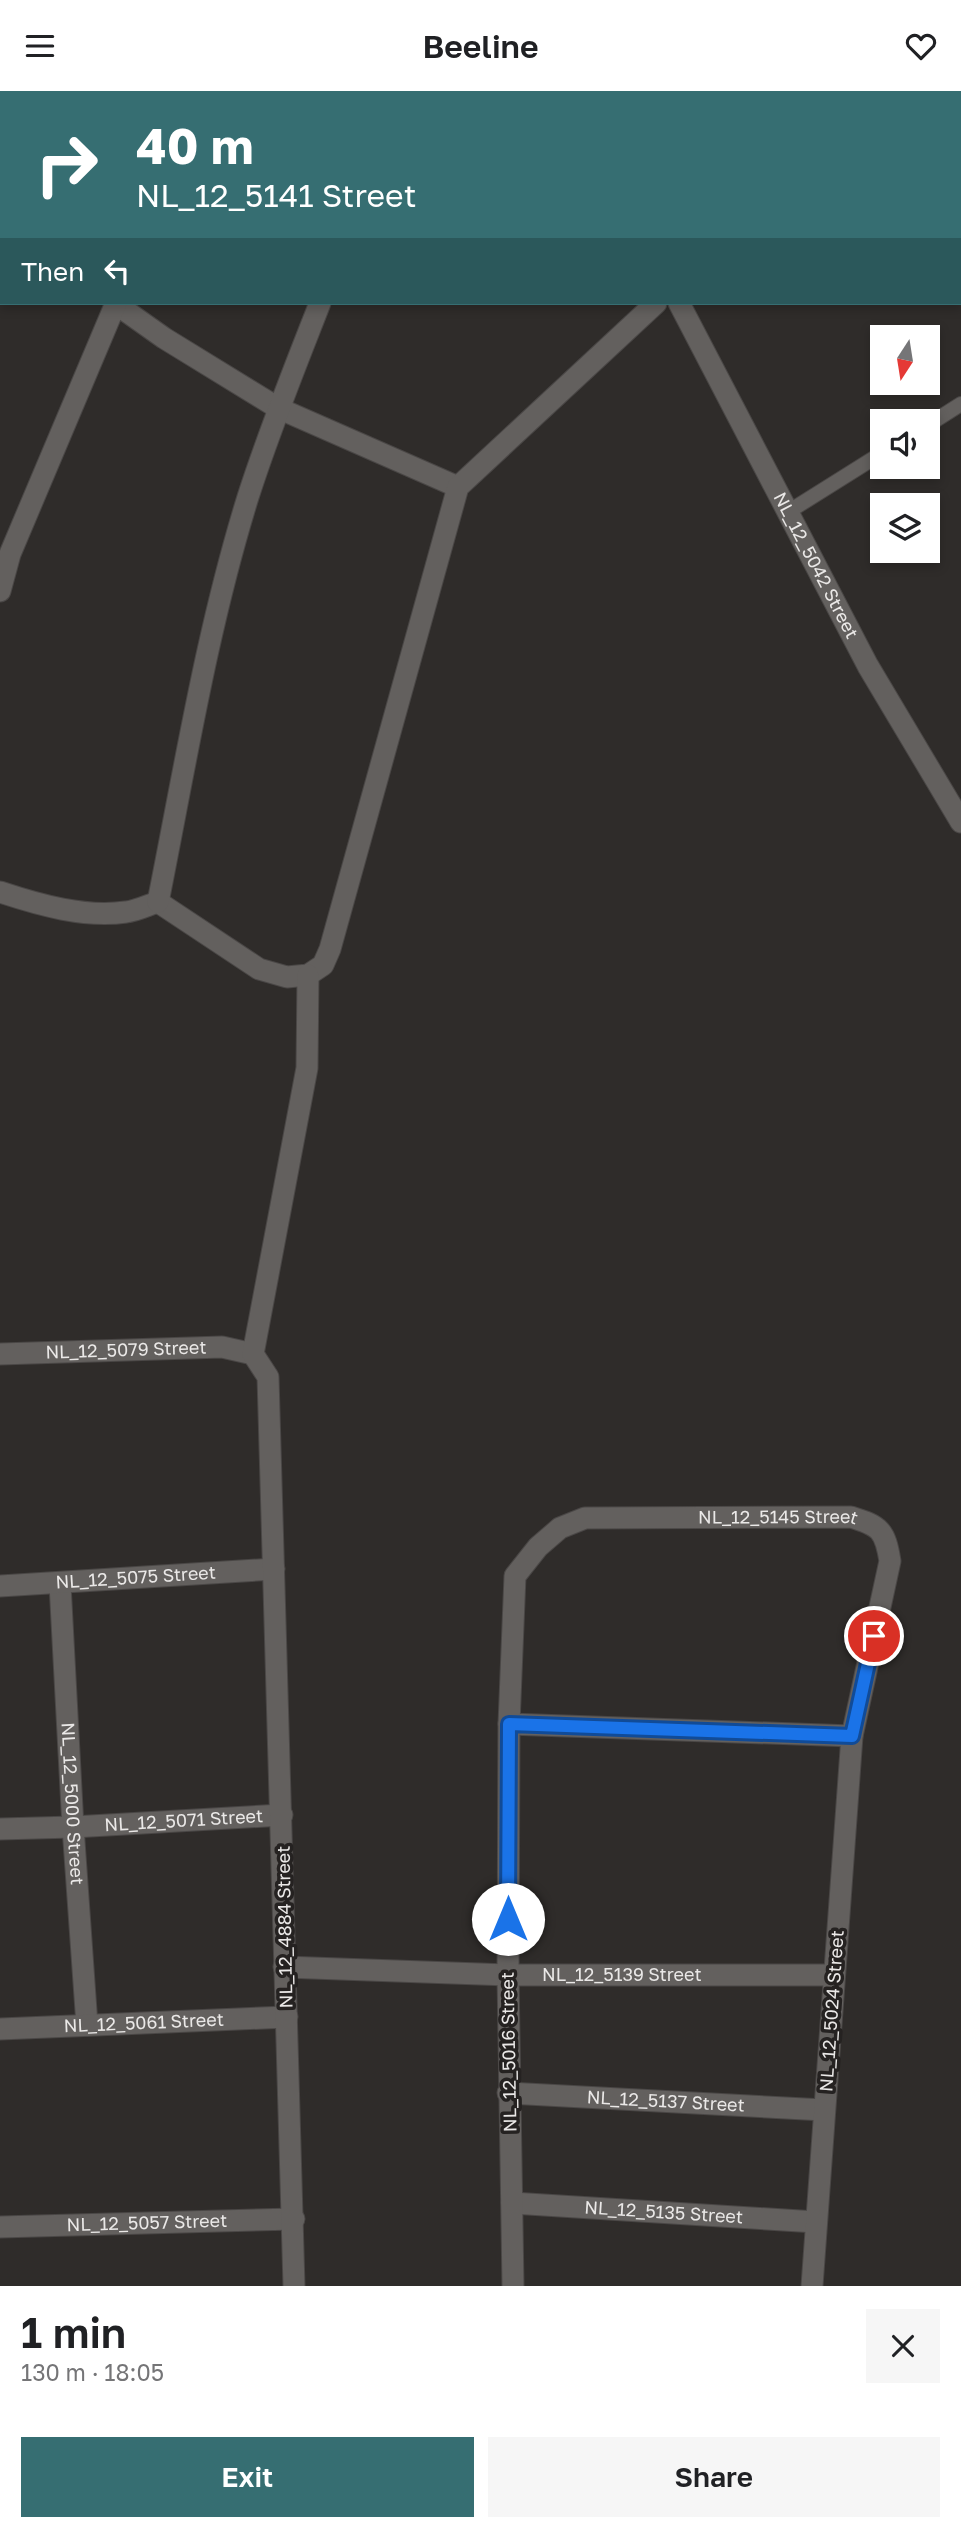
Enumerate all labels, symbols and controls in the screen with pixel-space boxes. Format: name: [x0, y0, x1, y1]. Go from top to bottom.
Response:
icon: menu: [21, 27, 59, 65]
text: Beeline: [422, 27, 539, 65]
icon: heart: [902, 27, 940, 65]
text: 40 m: [136, 116, 254, 175]
icon: right: [21, 119, 112, 210]
text: NL_12_5141 Street: [136, 176, 416, 214]
icon: left: [98, 252, 136, 290]
text: Then: [21, 256, 84, 287]
north arrow: [870, 325, 940, 395]
map controls: [870, 325, 940, 563]
button: sound: [870, 409, 940, 479]
street label: NL_12_5042 Street: [769, 488, 864, 642]
button: layers: [870, 493, 940, 563]
street label: NL_12_5079 Street: [45, 1335, 207, 1363]
street label: NL_12_5145 Street: [698, 1505, 861, 1529]
street label: NL_12_5075 Street: [55, 1561, 217, 1593]
pin: [844, 1606, 904, 1666]
icon: arrive: [855, 1617, 893, 1655]
street label: NL_12_5000 Street: [57, 1722, 89, 1886]
street label: NL_12_5071 Street: [104, 1804, 264, 1835]
street label: NL_12_4884 Street: [272, 1845, 296, 2009]
position arrow: [471, 1882, 545, 1956]
street label: NL_12_5024 Street: [814, 1929, 848, 2092]
street label: NL_12_5139 Street: [542, 1963, 702, 1985]
street label: NL_12_5016 Street: [496, 1972, 520, 2132]
street label: NL_12_5061 Street: [63, 2008, 224, 2036]
street label: NL_12_5137 Street: [586, 2085, 745, 2116]
street label: NL_12_5135 Street: [584, 2196, 744, 2227]
street label: NL_12_5057 Street: [66, 2209, 227, 2235]
text: 1 min: [21, 2307, 126, 2357]
button: close: [866, 2309, 940, 2383]
text: 130 m · 18:05: [21, 2358, 164, 2386]
button: Exit: [21, 2437, 474, 2517]
button: Share: [488, 2437, 940, 2517]

